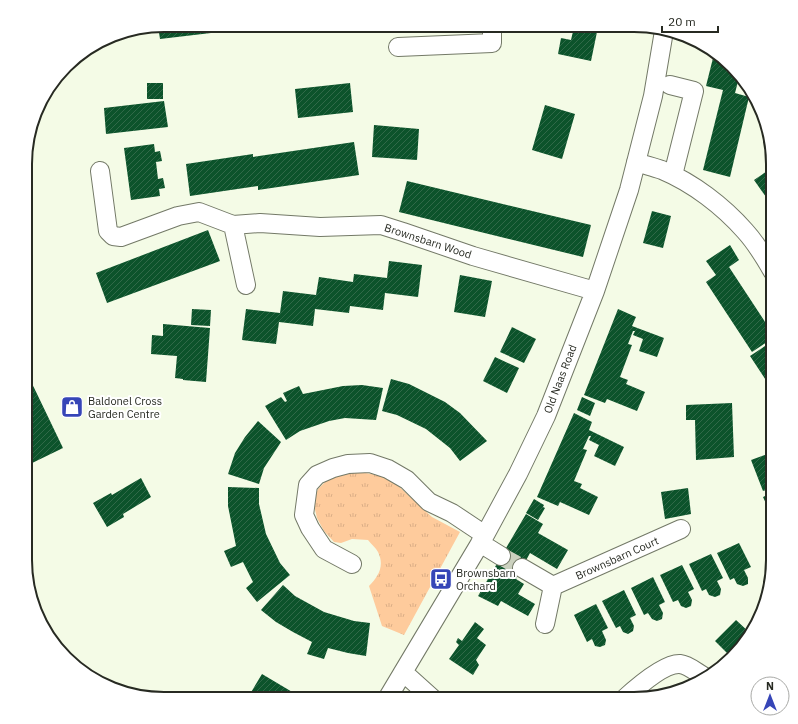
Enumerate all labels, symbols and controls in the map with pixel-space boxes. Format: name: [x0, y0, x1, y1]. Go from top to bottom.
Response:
scale bar: [662, 8, 718, 34]
text: 20 m: [668, 14, 696, 29]
street label: Brownsbarn Wood: [383, 220, 473, 262]
street label: Old Naas Road: [540, 343, 580, 415]
shop icon: Baldonel Cross Garden Centre: [59, 394, 85, 420]
place label: Baldonel Cross Garden Centre: [88, 394, 162, 421]
street label: Brownsbarn Court: [573, 533, 661, 583]
bus stop icon: Brownsbarn Orchard: [428, 566, 454, 592]
place label: Brownsbarn Orchard: [456, 566, 516, 593]
north arrow: [750, 676, 790, 716]
text: N: [766, 679, 774, 693]

